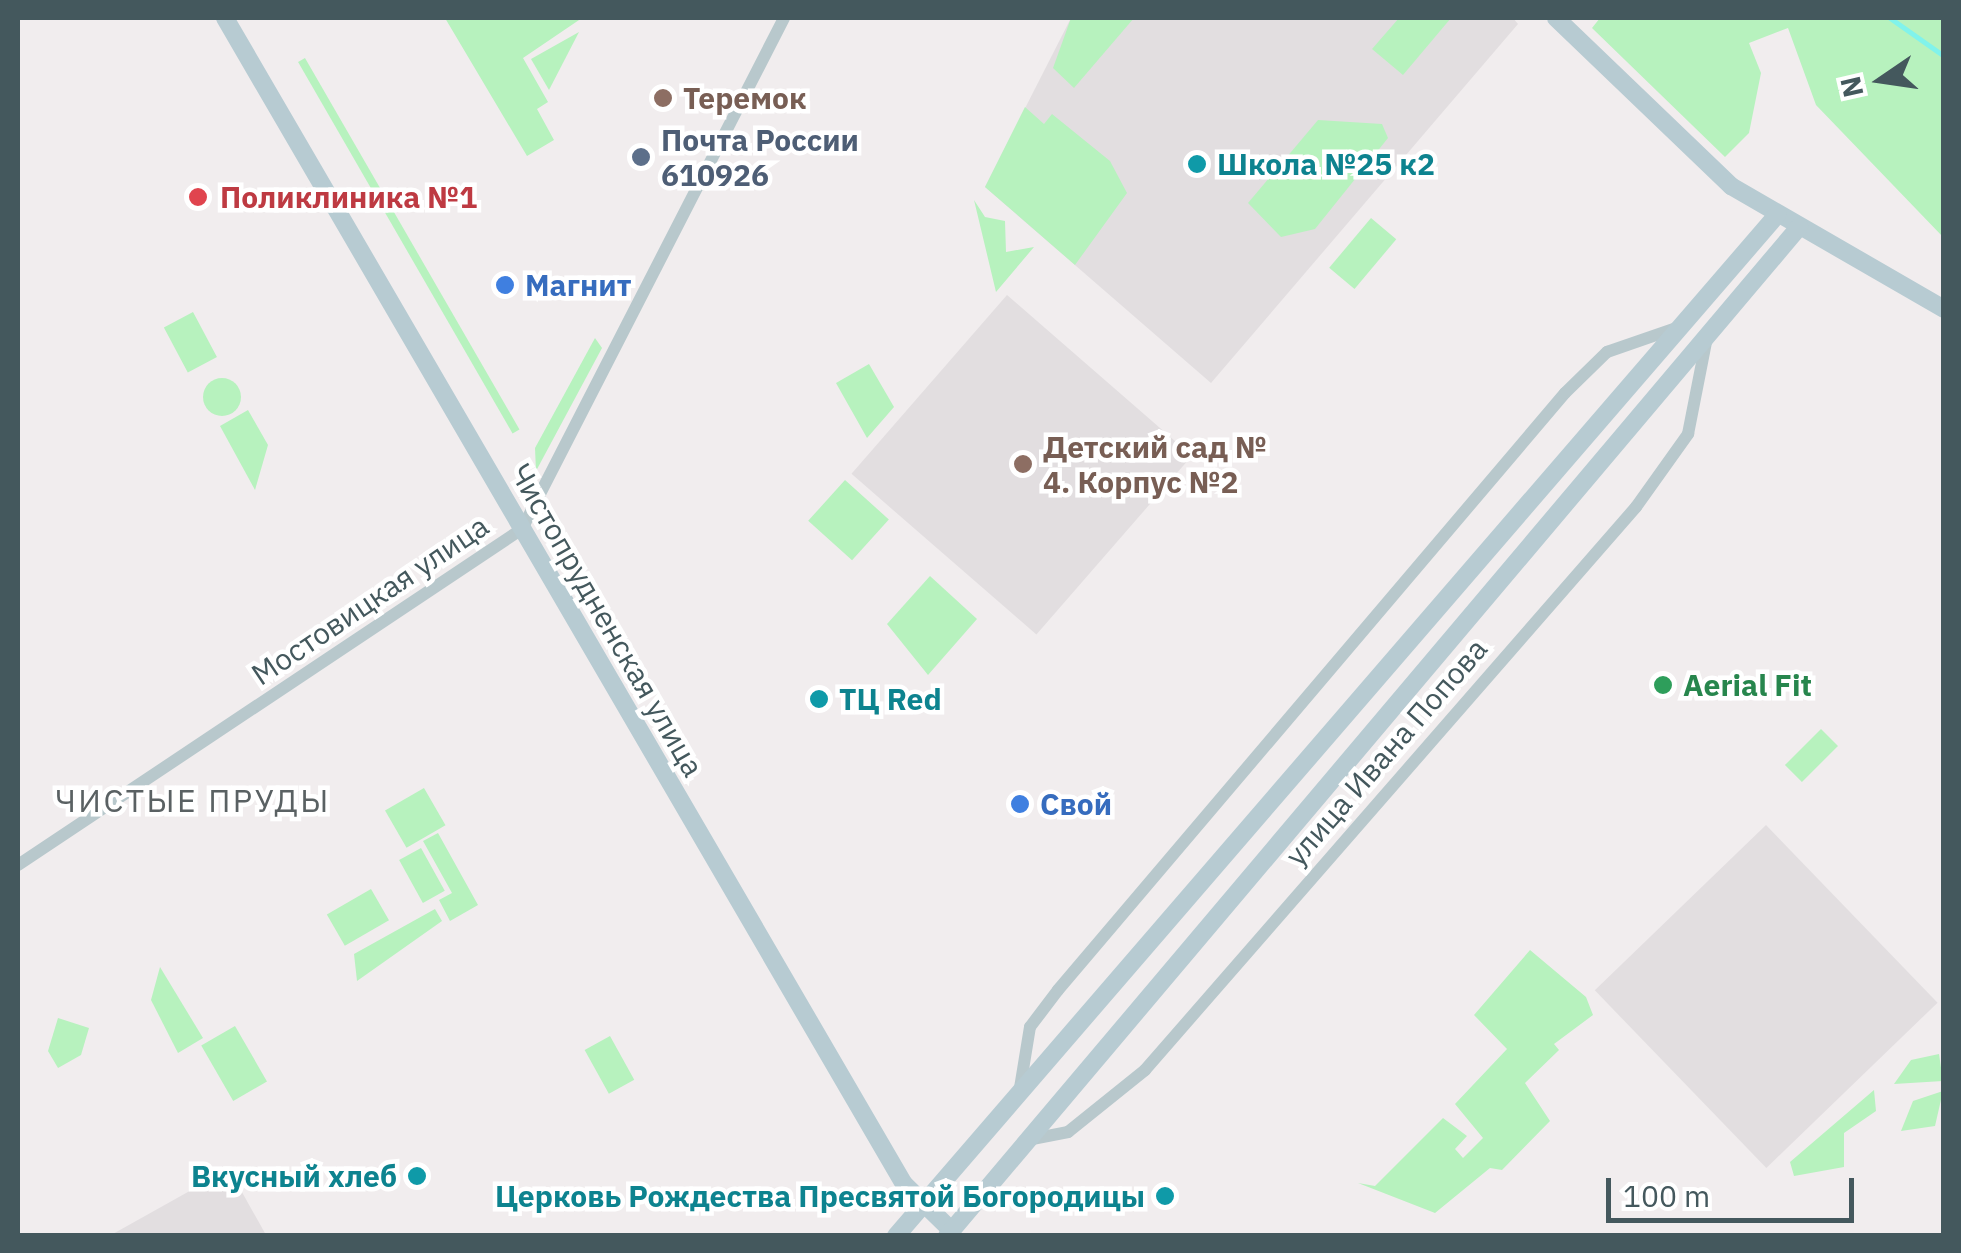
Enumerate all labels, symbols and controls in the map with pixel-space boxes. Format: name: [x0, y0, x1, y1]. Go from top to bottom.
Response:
north arrow: [1831, 30, 1931, 130]
text: N: [1831, 73, 1872, 101]
place label: Теремок: [683, 80, 807, 116]
marker: Теремок: [652, 87, 674, 109]
place label: Почта России 610926: [661, 122, 859, 192]
marker: Почта России 610926: [630, 146, 652, 168]
place label: Школа №25 к2: [1217, 146, 1435, 182]
marker: Школа №25 к2: [1186, 153, 1208, 175]
place label: Поликлиника №1: [220, 179, 477, 215]
marker: Поликлиника №1: [185, 184, 211, 210]
place label: Магнит: [525, 267, 631, 303]
marker: Магнит: [494, 274, 516, 296]
place label: Детский сад № 4. Корпус №2: [1043, 429, 1267, 500]
marker: Детский сад № 4. Корпус №2: [1012, 453, 1034, 475]
street label: Чистопрудненская улица: [503, 457, 711, 783]
street label: Мостовицкая улица: [245, 507, 495, 693]
street label: улица Ивана Попова: [1278, 631, 1494, 873]
place label: Aerial Fit: [1683, 667, 1812, 703]
marker: Aerial Fit: [1652, 674, 1674, 696]
place label: ТЦ Red: [839, 681, 942, 717]
marker: ТЦ Red: [808, 688, 830, 710]
district label: ЧИСТЫЕ ПРУДЫ: [55, 781, 331, 819]
place label: Свой: [1040, 786, 1112, 822]
marker: Свой: [1009, 793, 1031, 815]
place label: Вкусный хлеб: [191, 1158, 397, 1194]
scale bar: [1611, 1158, 1858, 1220]
marker: Вкусный хлеб: [406, 1165, 428, 1187]
text: 100 m: [1623, 1176, 1710, 1215]
place label: Церковь Рождества Пресвятой Богородицы: [495, 1178, 1145, 1214]
marker: Церковь Рождества Пресвятой Богородицы: [1154, 1185, 1176, 1207]

